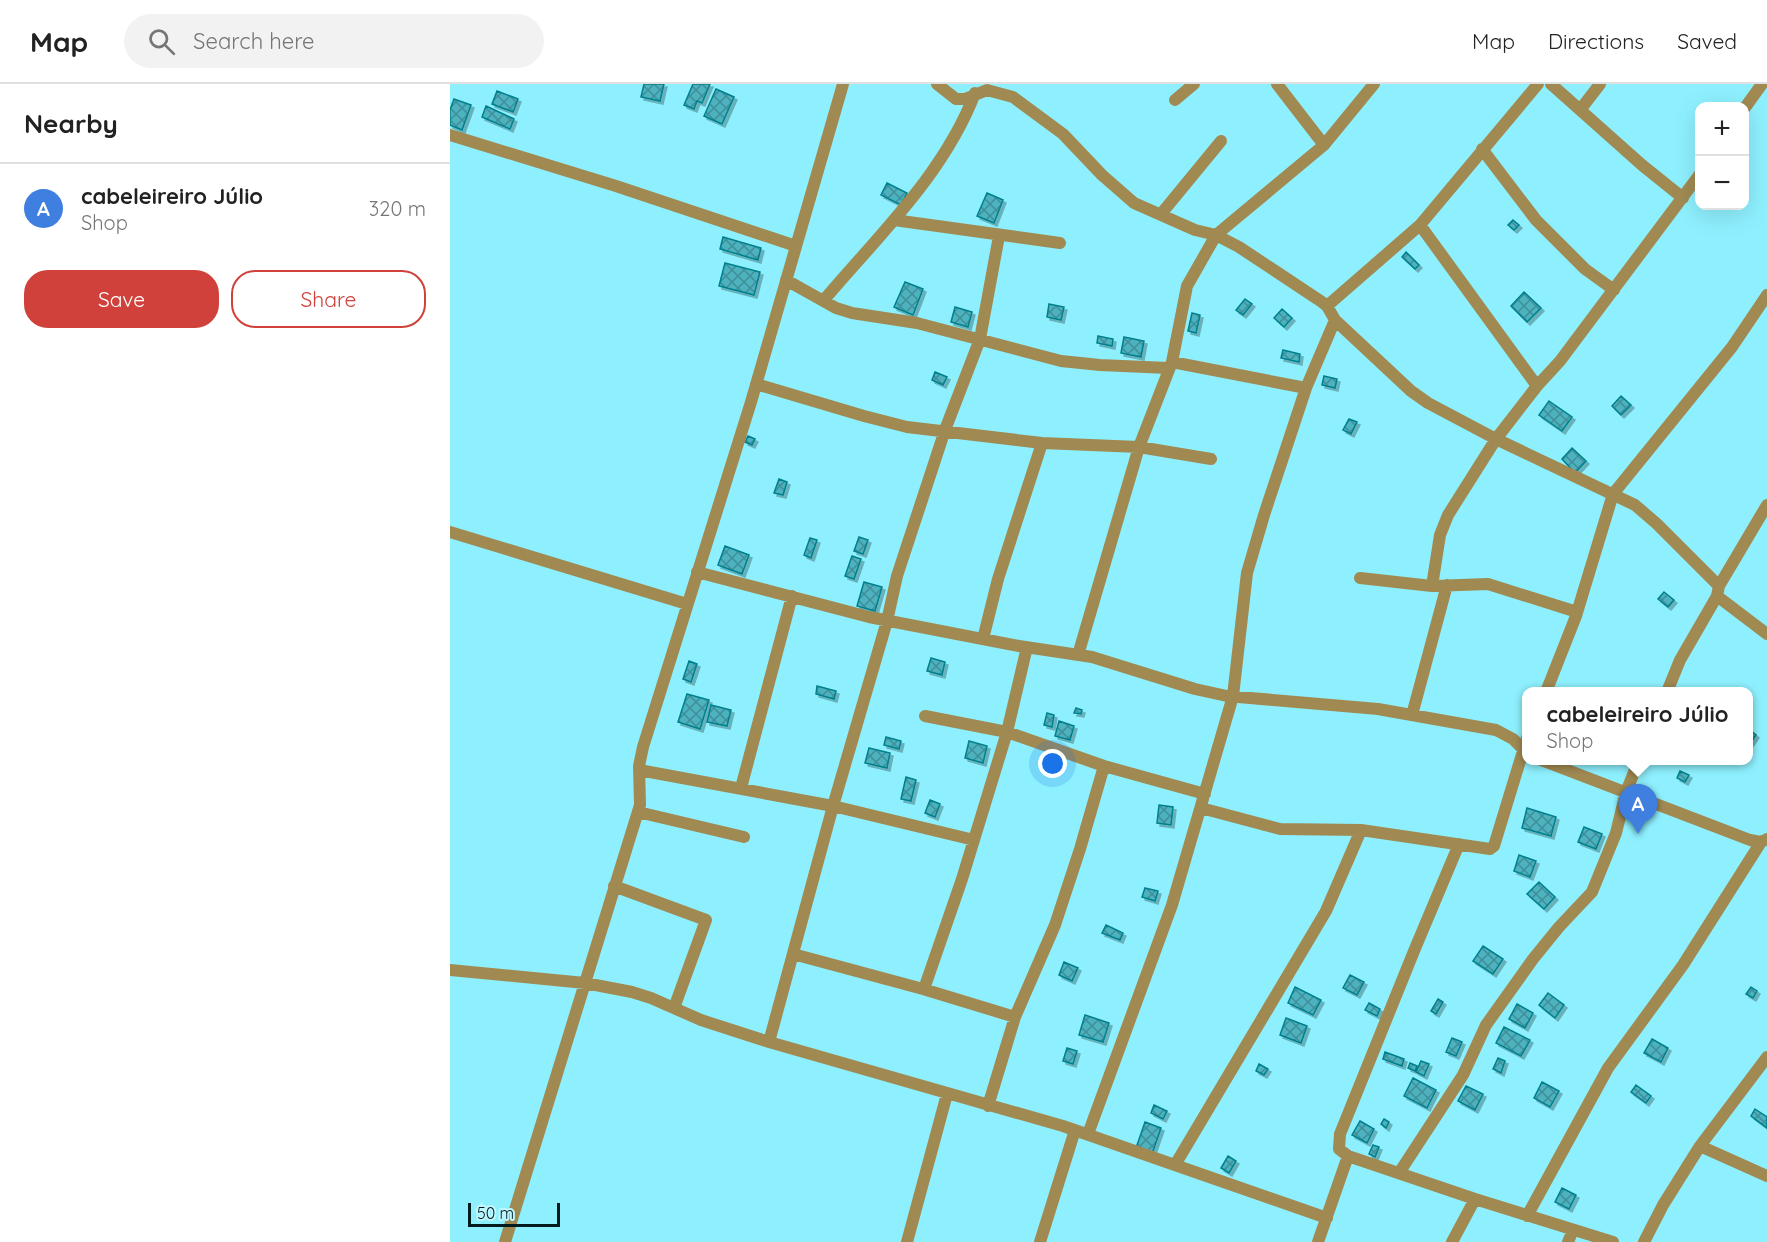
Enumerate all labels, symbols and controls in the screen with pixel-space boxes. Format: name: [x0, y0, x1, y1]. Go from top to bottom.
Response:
search box: [124, 14, 544, 68]
text: Map: [30, 24, 88, 59]
icon: search: [145, 25, 178, 58]
text: Search here: [193, 27, 315, 55]
text: Map: [1472, 28, 1515, 54]
text: Directions: [1548, 28, 1644, 54]
text: Saved: [1677, 28, 1737, 54]
map controls: [1695, 102, 1749, 210]
button: +: [1695, 102, 1749, 156]
text: Nearby: [24, 107, 118, 140]
button: −: [1695, 156, 1749, 210]
text: cabeleireiro Júlio: [81, 182, 263, 210]
text: A: [37, 196, 50, 221]
text: 320 m: [369, 196, 426, 221]
text: Shop: [81, 210, 128, 235]
button: Save: [24, 270, 219, 328]
button: Share: [231, 270, 426, 328]
popup: [1522, 687, 1753, 765]
text: cabeleireiro Júlio: [1546, 700, 1729, 728]
text: Shop: [1546, 728, 1593, 753]
your location: [1038, 749, 1067, 778]
pin: A: [1618, 784, 1658, 834]
scale bar: [468, 1200, 560, 1228]
text: 50 m: [477, 1203, 514, 1223]

